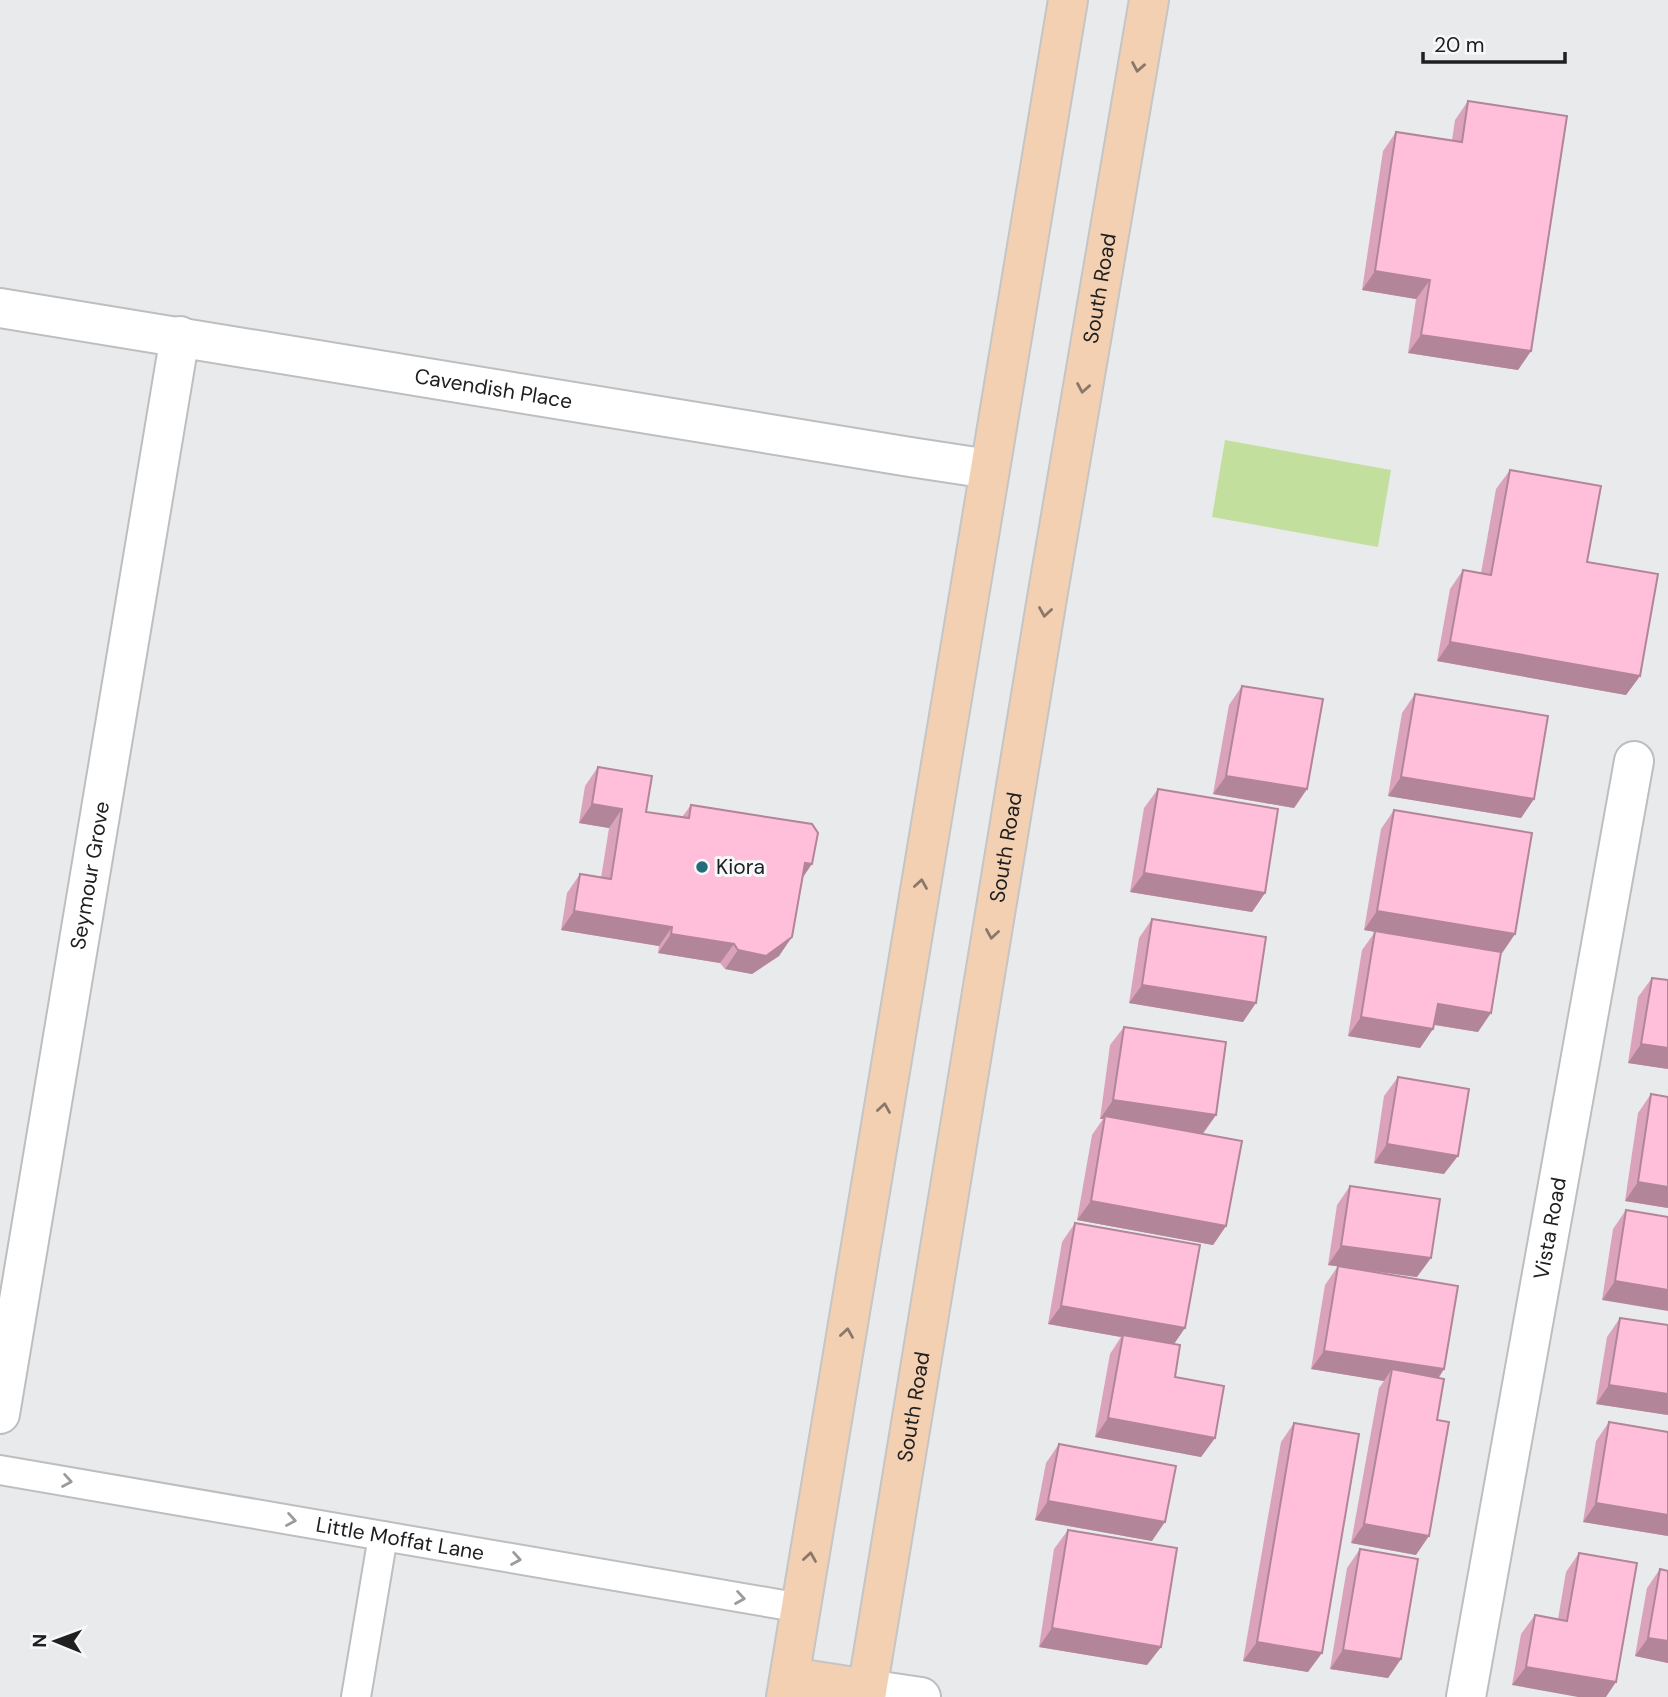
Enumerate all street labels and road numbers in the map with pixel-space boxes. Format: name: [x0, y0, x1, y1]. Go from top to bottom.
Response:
street label: South Road: [1077, 231, 1123, 346]
street label: Cavendish Place: [413, 362, 574, 415]
street label: South Road: [983, 790, 1029, 905]
street label: Seymour Grove: [64, 799, 116, 952]
street label: Vista Road: [1527, 1175, 1573, 1282]
street label: South Road: [891, 1350, 937, 1464]
street label: Little Moffat Lane: [314, 1511, 486, 1567]

